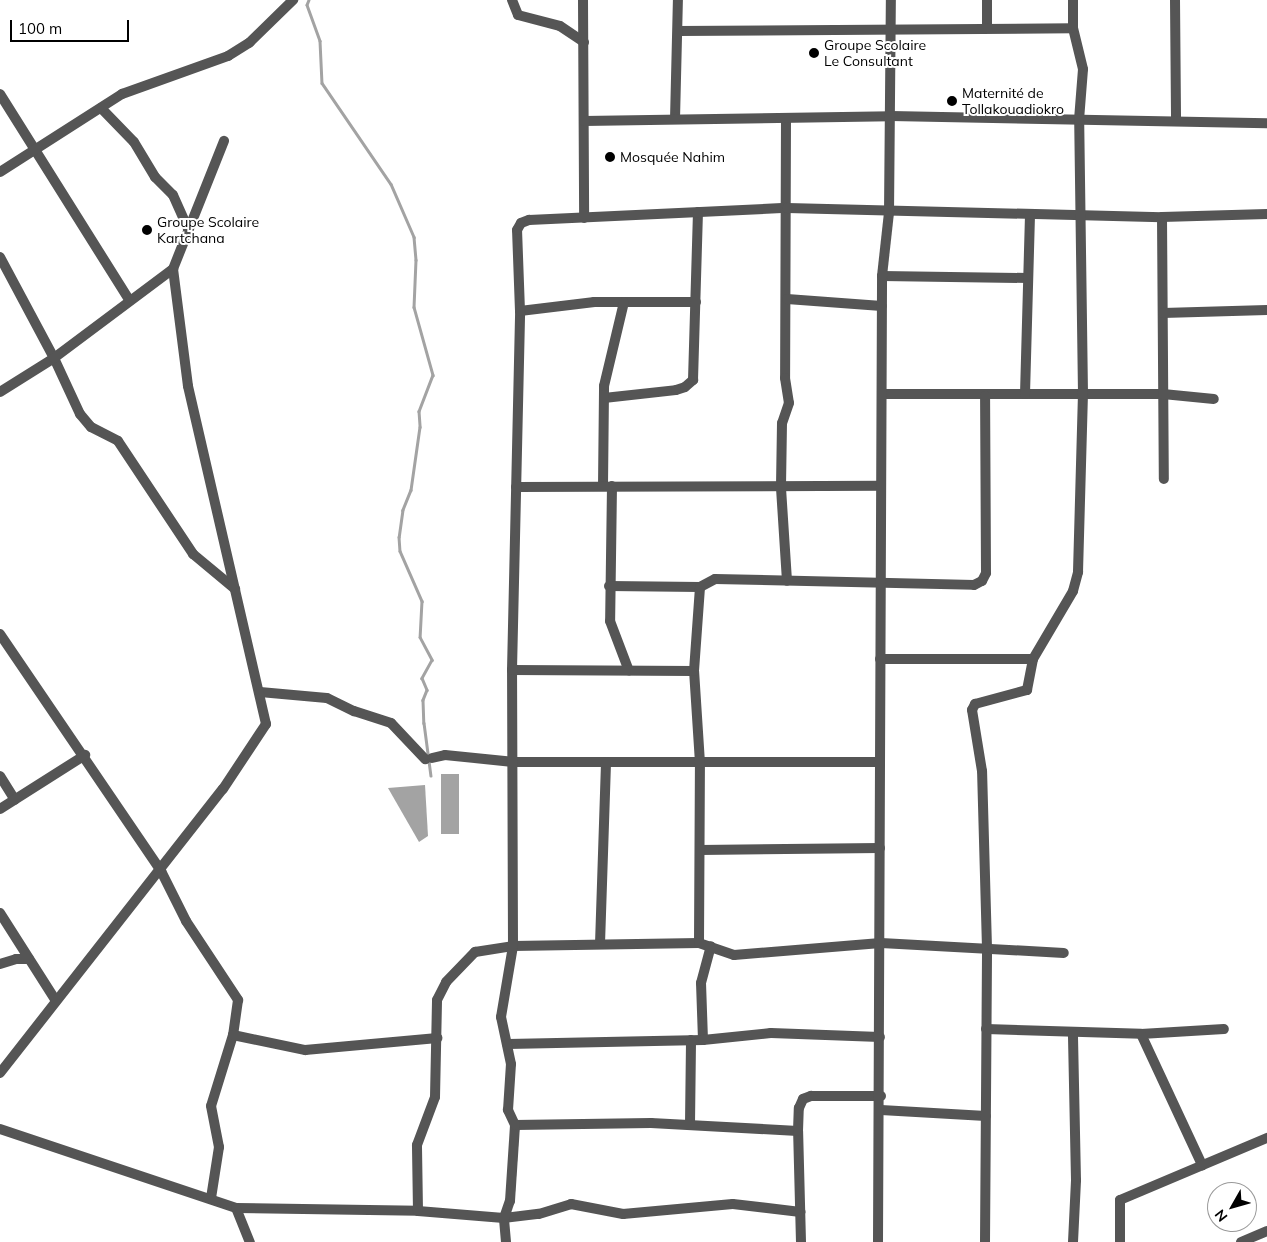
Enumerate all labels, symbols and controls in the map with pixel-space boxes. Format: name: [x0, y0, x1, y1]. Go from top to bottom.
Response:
scale bar: [12, 10, 131, 42]
text: 100 m: [18, 19, 62, 38]
place label: Groupe Scolaire Le Consultant: [824, 37, 926, 70]
marker: Groupe Scolaire Le Consultant: [808, 47, 820, 59]
place label: Maternité de Tollakouadiokro: [962, 85, 1064, 118]
marker: Maternité de Tollakouadiokro: [946, 95, 958, 107]
place label: Mosquée Nahim: [620, 149, 725, 165]
marker: Mosquée Nahim: [604, 151, 616, 163]
place label: Groupe Scolaire Kartchana: [157, 214, 259, 246]
marker: Groupe Scolaire Kartchana: [141, 224, 153, 236]
north arrow: [1207, 1182, 1257, 1232]
text: N: [1211, 1206, 1231, 1225]

